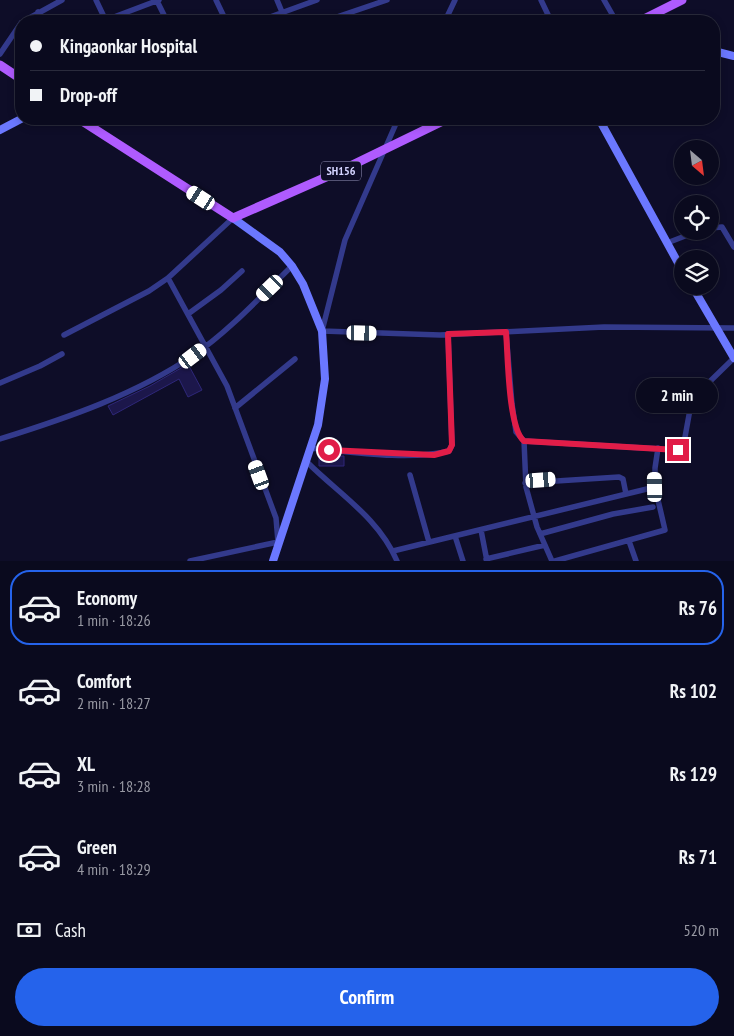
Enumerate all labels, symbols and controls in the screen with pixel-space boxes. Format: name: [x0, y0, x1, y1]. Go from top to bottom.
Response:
text: Kingaonkar Hospital: [60, 34, 197, 58]
text: Drop-off: [60, 83, 117, 107]
north arrow: [674, 140, 719, 185]
map controls: [674, 140, 719, 295]
road number: SH156: [321, 162, 361, 180]
car: [184, 184, 217, 212]
button: locate: [674, 195, 719, 240]
button: layers: [674, 250, 719, 295]
car: [253, 272, 286, 304]
car: [346, 325, 377, 341]
car: [176, 341, 209, 371]
callout: 2 min: [637, 378, 719, 412]
text: 2 min: [661, 385, 693, 405]
route start: [318, 439, 340, 461]
route end: [667, 439, 689, 461]
car: [246, 458, 271, 492]
car: [525, 471, 556, 489]
car: [647, 472, 662, 502]
icon: car: [17, 585, 62, 630]
text: Economy: [77, 586, 137, 610]
text: Rs 76: [679, 596, 717, 620]
text: 1 min · 18:26: [77, 610, 151, 630]
icon: car: [17, 668, 62, 713]
text: Comfort: [77, 669, 131, 693]
text: Rs 102: [670, 679, 717, 703]
text: 2 min · 18:27: [77, 693, 151, 713]
icon: car: [17, 751, 62, 796]
text: XL: [77, 752, 95, 776]
text: Rs 129: [670, 762, 717, 786]
text: 3 min · 18:28: [77, 776, 151, 796]
icon: car: [17, 834, 62, 879]
text: Green: [77, 835, 117, 859]
text: Rs 71: [679, 845, 717, 869]
text: 4 min · 18:29: [77, 859, 151, 879]
icon: cash: [15, 916, 43, 944]
text: Cash: [55, 918, 86, 942]
text: 520 m: [684, 920, 719, 940]
button: Confirm: [15, 968, 719, 1026]

